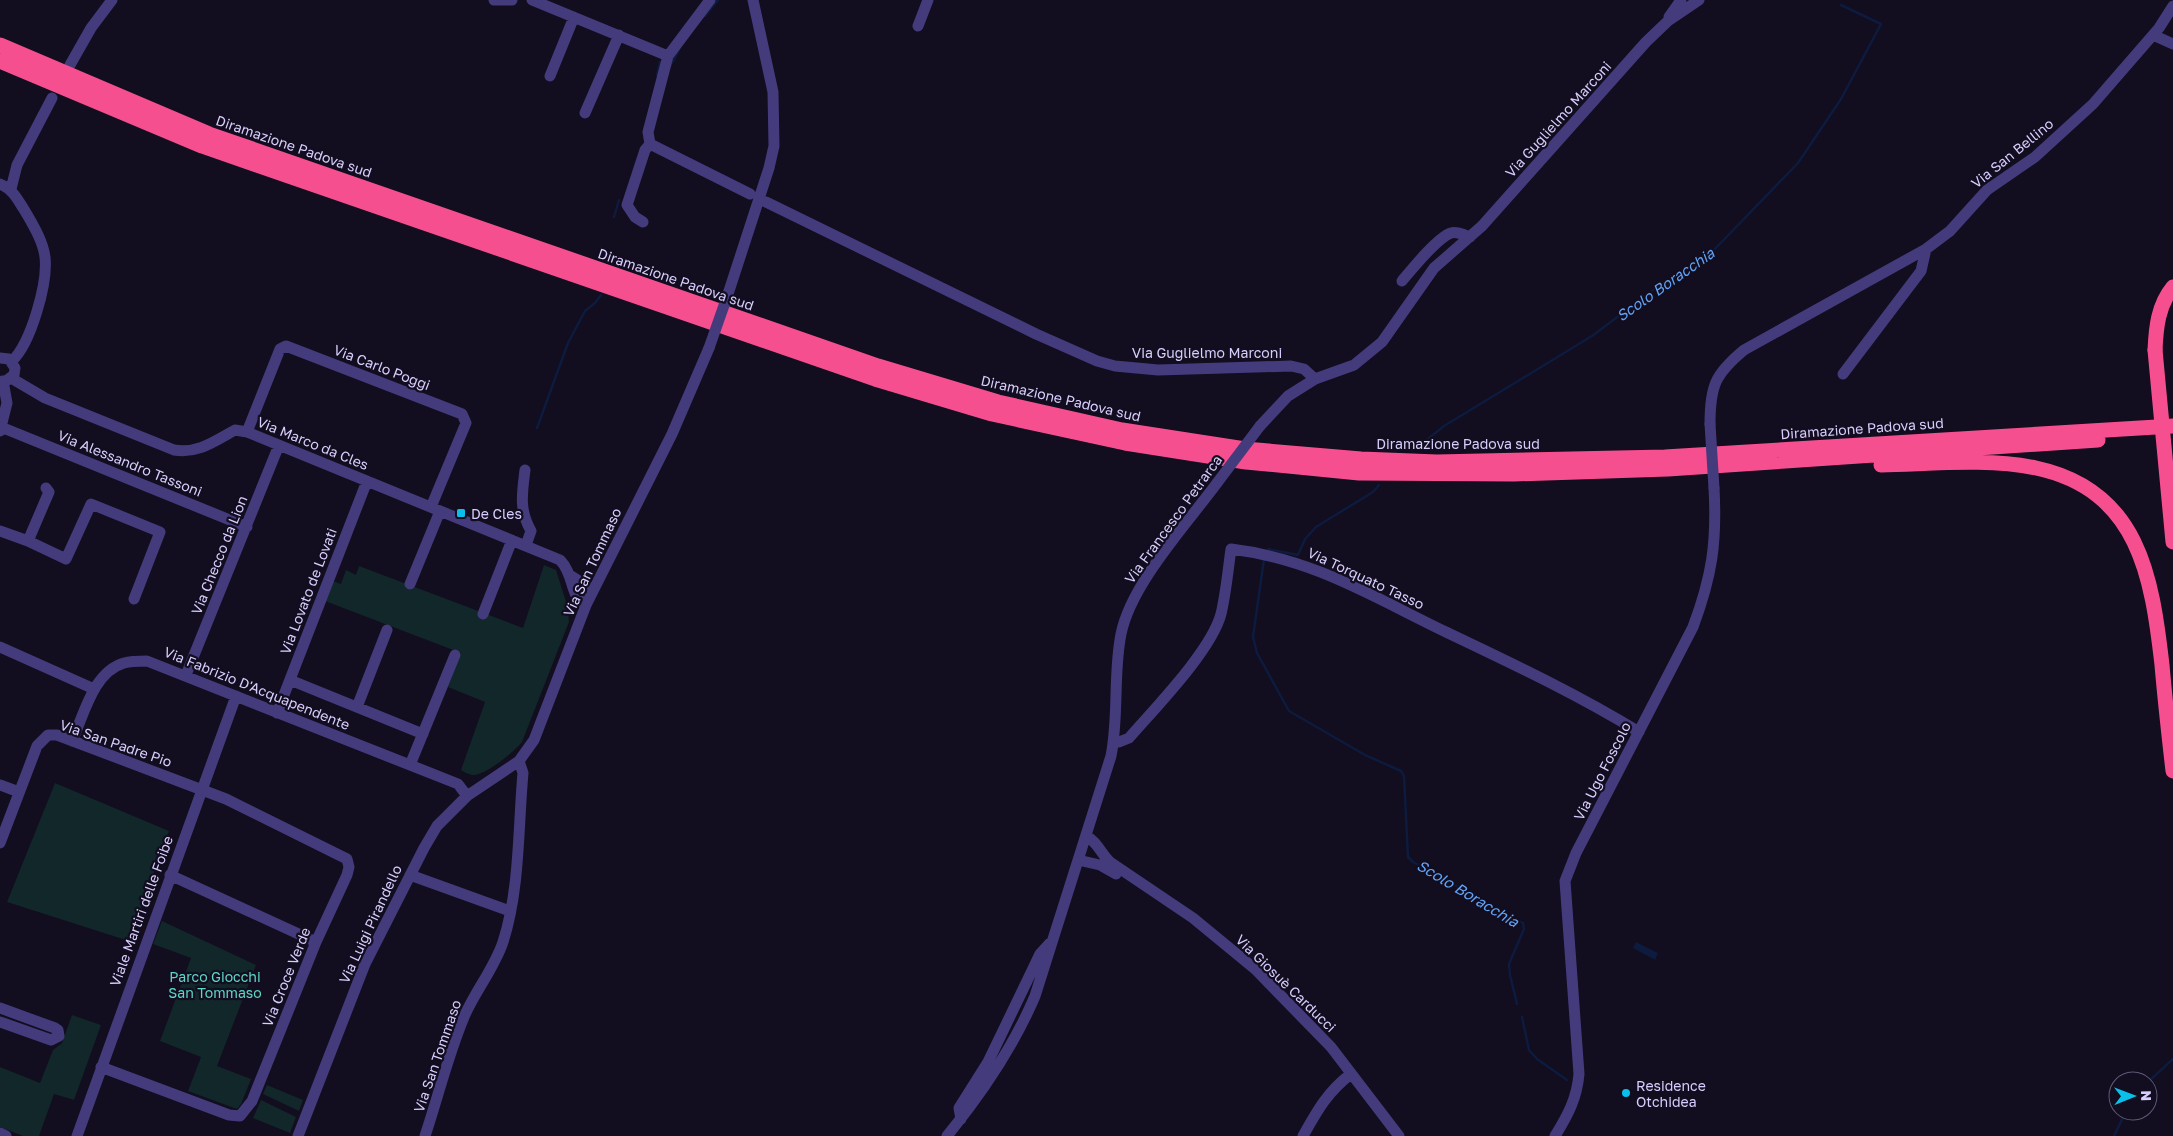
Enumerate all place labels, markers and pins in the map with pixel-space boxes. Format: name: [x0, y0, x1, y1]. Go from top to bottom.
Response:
place label: De Cles: [471, 505, 522, 522]
marker: De Cles: [455, 507, 467, 519]
place label: Residence Otchidea: [1636, 1077, 1706, 1110]
marker: Residence Otchidea: [1620, 1087, 1632, 1099]

